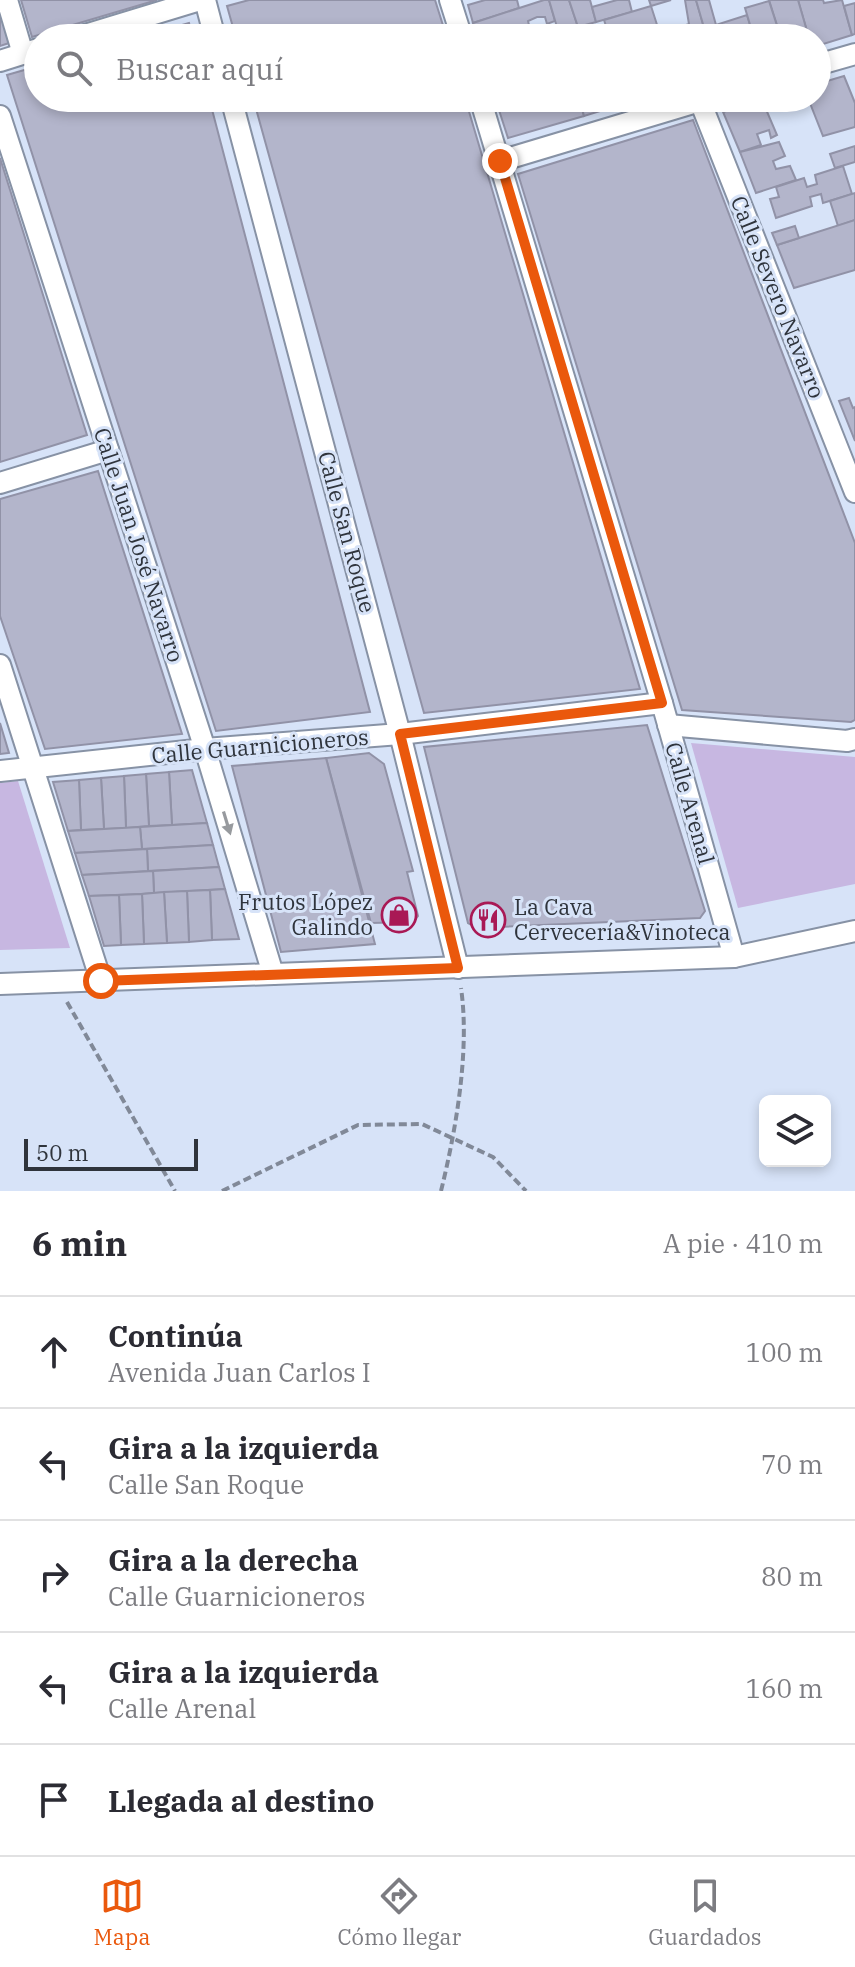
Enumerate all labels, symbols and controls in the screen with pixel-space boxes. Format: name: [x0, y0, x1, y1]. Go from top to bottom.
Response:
search box: [24, 24, 831, 112]
icon: search: [52, 46, 96, 90]
text: Buscar aquí: [116, 49, 283, 88]
route end: [482, 143, 518, 179]
street label: Calle Severo Navarro: [725, 191, 832, 402]
street label: Calle Juan José Navarro: [88, 424, 191, 666]
street label: Calle San Roque: [312, 448, 383, 616]
street label: Calle Guarnicioneros: [150, 722, 370, 769]
street label: Calle Arenal: [659, 739, 722, 867]
one-way arrow: [222, 812, 234, 836]
place label: Frutos López Galindo: [238, 887, 373, 941]
place label: La Cava Cervecería&Vinoteca: [514, 892, 730, 946]
shop icon: Frutos López Galindo: [380, 896, 418, 934]
restaurant icon: La Cava Cervecería&Vinoteca: [469, 901, 507, 939]
route start: [83, 963, 119, 999]
map controls: [759, 1095, 831, 1167]
button: layers: [759, 1095, 831, 1167]
scale bar: [24, 1135, 198, 1171]
text: 50 m: [36, 1138, 88, 1167]
text: 6 min: [32, 1221, 127, 1265]
text: A pie · 410 m: [663, 1226, 823, 1260]
text: Continúa: [108, 1316, 243, 1355]
icon: ahead: [32, 1330, 76, 1374]
text: 100 m: [745, 1335, 823, 1369]
text: Avenida Juan Carlos I: [108, 1355, 371, 1389]
text: Gira a la izquierda: [108, 1428, 379, 1467]
icon: left: [32, 1442, 76, 1486]
text: 70 m: [761, 1447, 823, 1481]
text: Calle San Roque: [108, 1467, 304, 1501]
text: Gira a la derecha: [108, 1540, 359, 1579]
icon: right: [32, 1554, 76, 1598]
text: 80 m: [761, 1559, 823, 1593]
text: Calle Guarnicioneros: [108, 1579, 365, 1613]
text: Gira a la izquierda: [108, 1652, 379, 1691]
icon: left: [32, 1666, 76, 1710]
text: 160 m: [745, 1671, 823, 1705]
text: Calle Arenal: [108, 1691, 256, 1725]
icon: arrive: [32, 1778, 76, 1822]
text: Llegada al destino: [108, 1781, 374, 1820]
tab: Mapa: [94, 1874, 150, 1951]
tab: Cómo llegar: [338, 1874, 461, 1951]
tab: Guardados: [648, 1874, 761, 1951]

